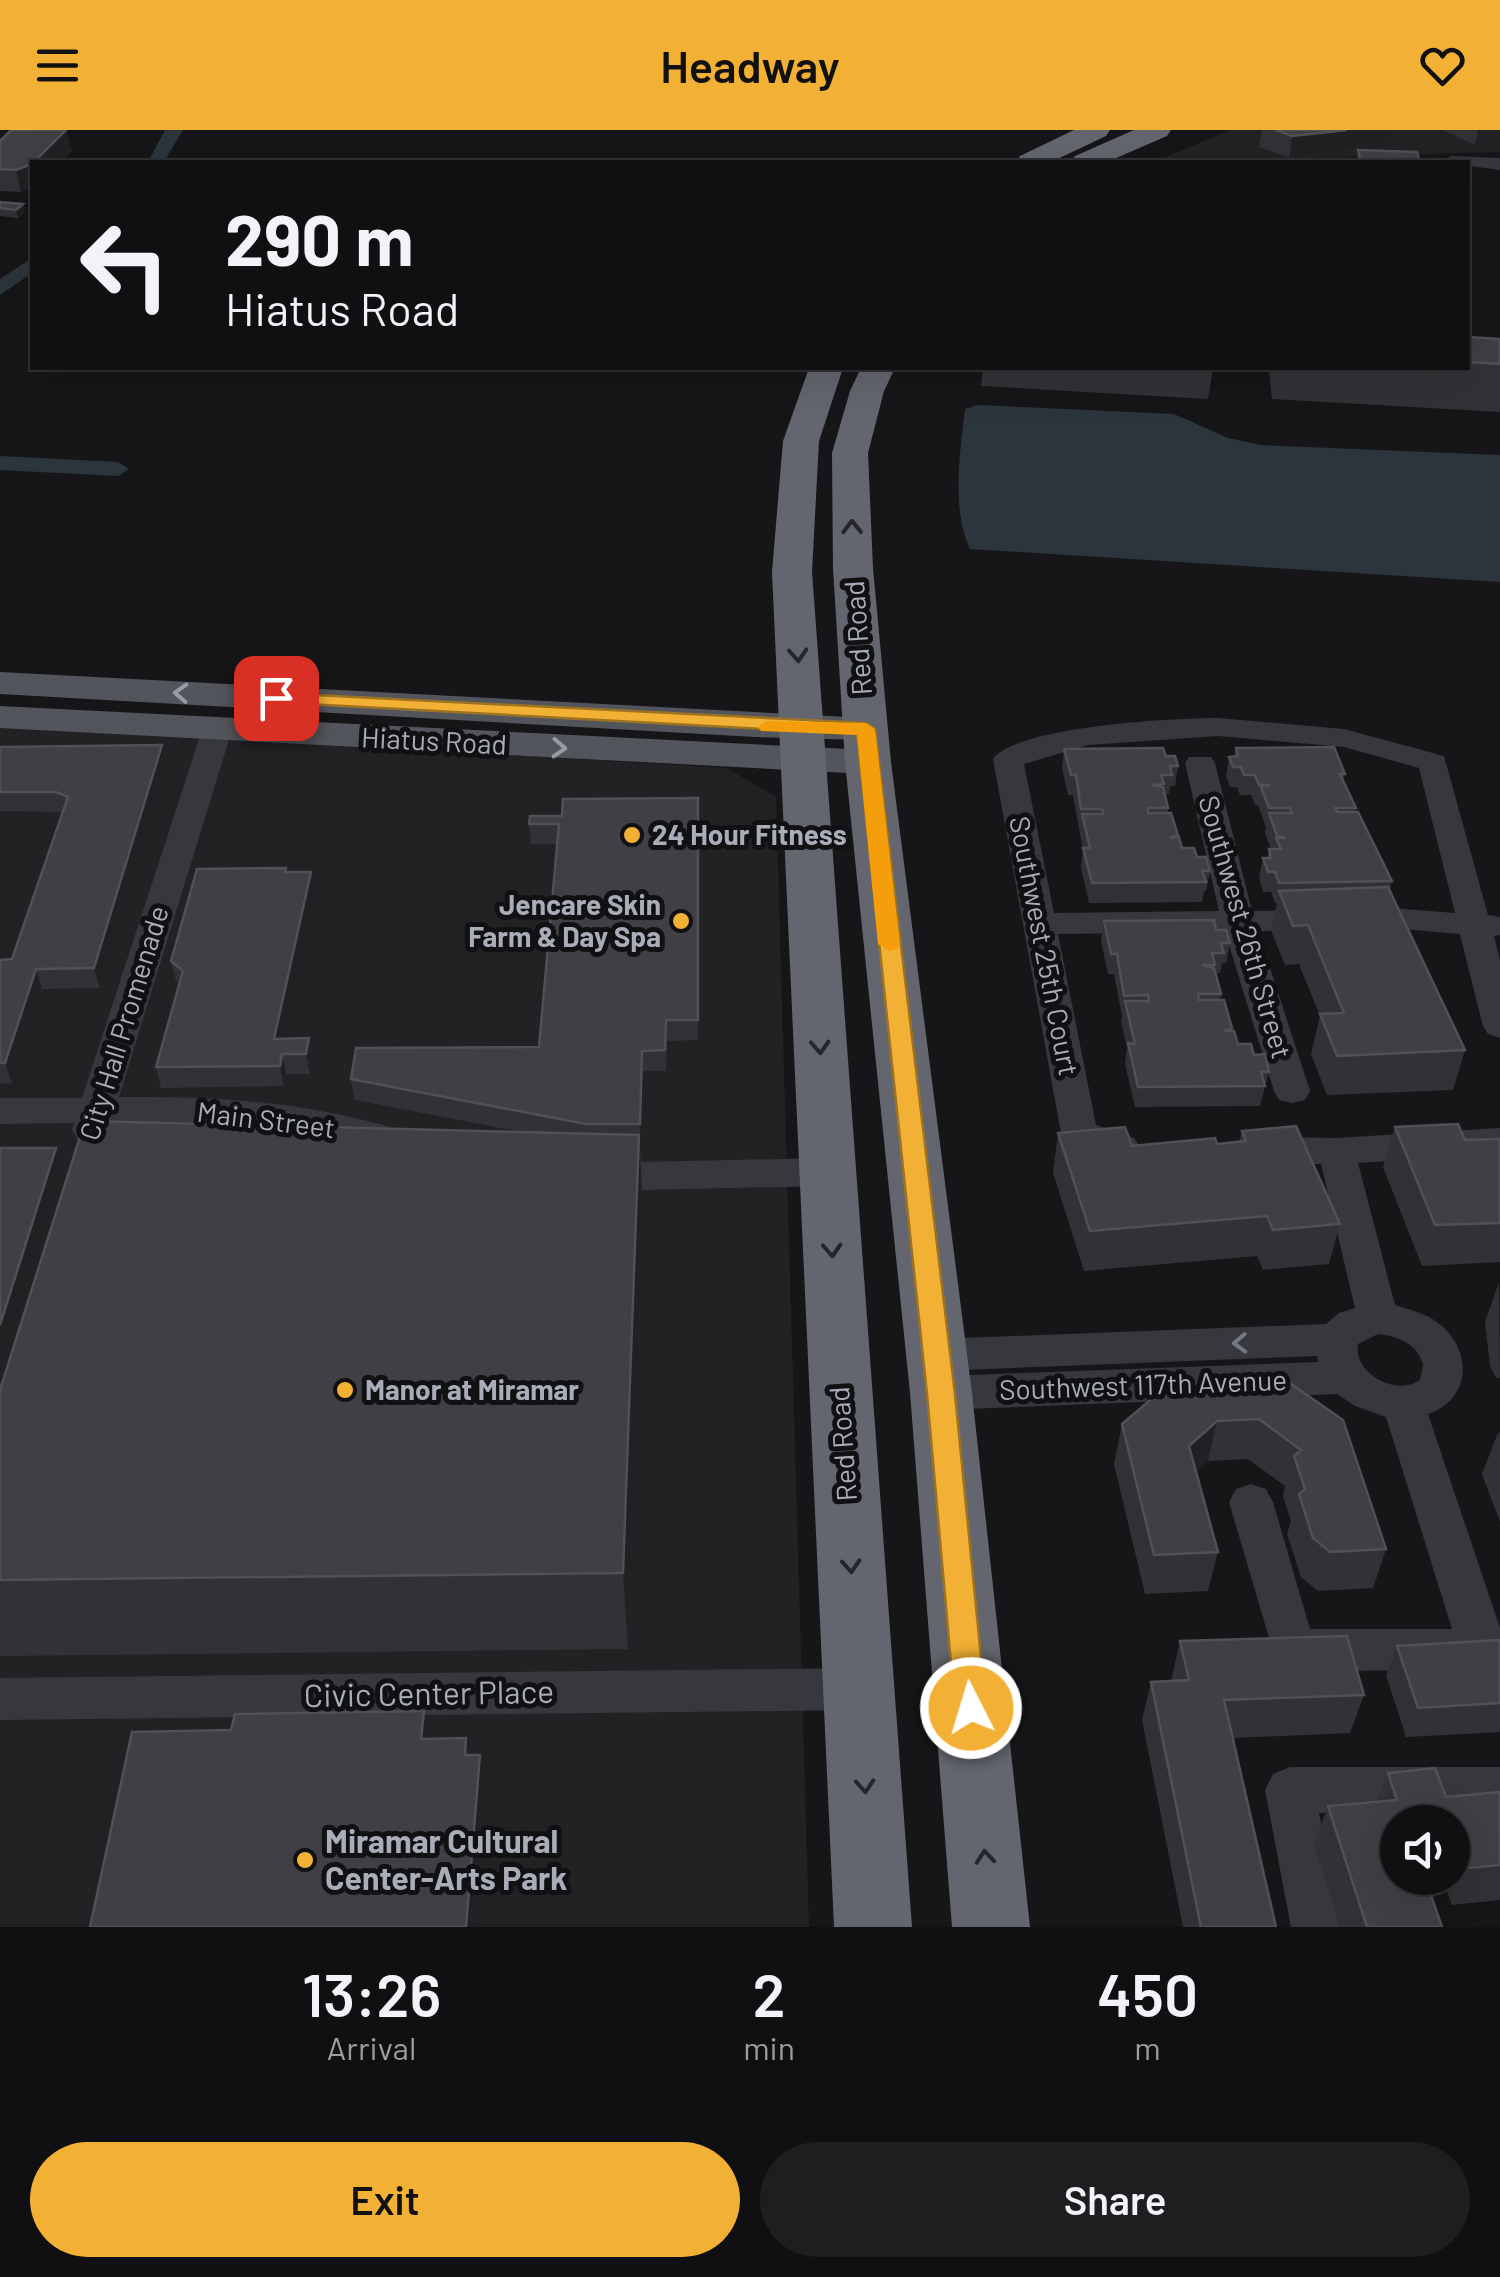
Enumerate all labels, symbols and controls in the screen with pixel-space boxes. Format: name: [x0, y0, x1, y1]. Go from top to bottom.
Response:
icon: menu: [30, 38, 85, 93]
text: Headway: [660, 38, 840, 92]
icon: heart: [1415, 38, 1470, 93]
text: 290 m: [225, 196, 414, 280]
icon: left: [60, 200, 190, 330]
text: Hiatus Road: [225, 281, 459, 335]
one-way arrow: [841, 518, 862, 534]
street label: Red Road: [836, 580, 878, 697]
one-way arrow: [787, 648, 808, 664]
pin: [234, 656, 319, 741]
icon: arrive: [249, 671, 304, 726]
one-way arrow: [173, 683, 189, 704]
street label: Hiatus Road: [360, 719, 508, 761]
one-way arrow: [552, 737, 568, 758]
street label: Southwest 26th Street: [1192, 791, 1300, 1062]
street label: Southwest 25th Court: [1003, 813, 1087, 1078]
place label: 24 Hour Fitness: [652, 817, 847, 851]
marker: 24 Hour Fitness: [621, 824, 643, 846]
place label: Jencare Skin Farm & Day Spa: [468, 887, 661, 953]
street label: City Hall Promenade: [71, 901, 175, 1144]
marker: Jencare Skin Farm & Day Spa: [670, 910, 692, 932]
one-way arrow: [809, 1039, 830, 1055]
street label: Main Street: [195, 1094, 337, 1144]
one-way arrow: [820, 1243, 842, 1259]
one-way arrow: [1232, 1332, 1248, 1353]
street label: Southwest 117th Avenue: [998, 1362, 1288, 1406]
place label: Manor at Miramar: [365, 1372, 579, 1406]
marker: Manor at Miramar: [334, 1379, 356, 1401]
street label: Red Road: [821, 1386, 863, 1503]
one-way arrow: [840, 1558, 861, 1574]
position arrow: [919, 1656, 1023, 1760]
street label: Civic Center Place: [304, 1671, 554, 1713]
one-way arrow: [854, 1779, 875, 1795]
map controls: [1380, 1805, 1470, 1895]
button: sound: [1380, 1805, 1470, 1895]
place label: Miramar Cultural Center-Arts Park: [325, 1821, 567, 1896]
marker: Miramar Cultural Center-Arts Park: [294, 1849, 316, 1871]
one-way arrow: [974, 1849, 996, 1865]
text: 13:26: [302, 1957, 441, 2029]
text: 2: [753, 1957, 786, 2029]
text: 450: [1097, 1957, 1198, 2029]
text: Arrival: [327, 2028, 416, 2066]
text: min: [743, 2028, 795, 2066]
text: m: [1134, 2028, 1161, 2066]
button: Exit: [30, 2142, 740, 2257]
button: Share: [760, 2142, 1470, 2257]

